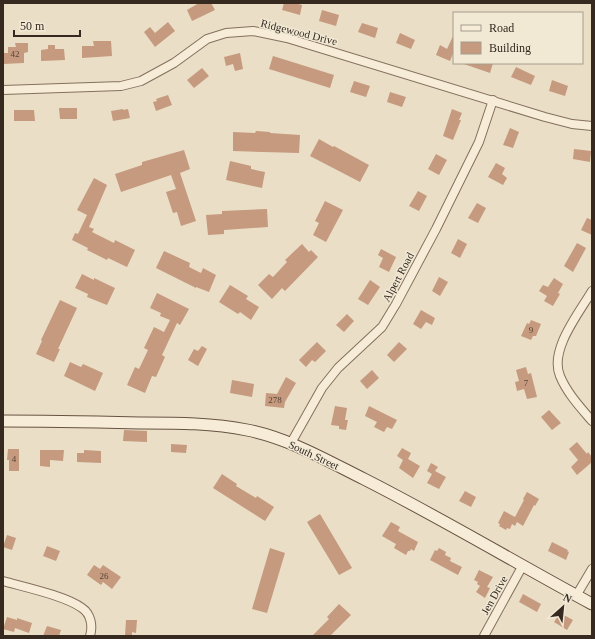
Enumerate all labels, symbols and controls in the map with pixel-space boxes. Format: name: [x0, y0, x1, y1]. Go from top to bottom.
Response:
scale bar: [14, 12, 80, 38]
legend: [453, 12, 583, 64]
street label: Ridgewood Drive: [259, 17, 339, 47]
text: 50 m: [20, 19, 45, 33]
text: Road: [489, 21, 514, 35]
text: Building: [489, 41, 531, 55]
house number: 42: [11, 49, 20, 59]
street label: Alpert Road: [380, 250, 416, 304]
house number: 9: [529, 325, 534, 335]
house number: 7: [524, 378, 529, 388]
house number: 278: [268, 395, 282, 405]
street label: South Street: [287, 438, 341, 472]
house number: 4: [12, 454, 17, 464]
house number: 26: [100, 571, 109, 581]
street label: Jen Drive: [478, 573, 510, 616]
north arrow: [543, 587, 583, 627]
text: N: [561, 591, 574, 605]

